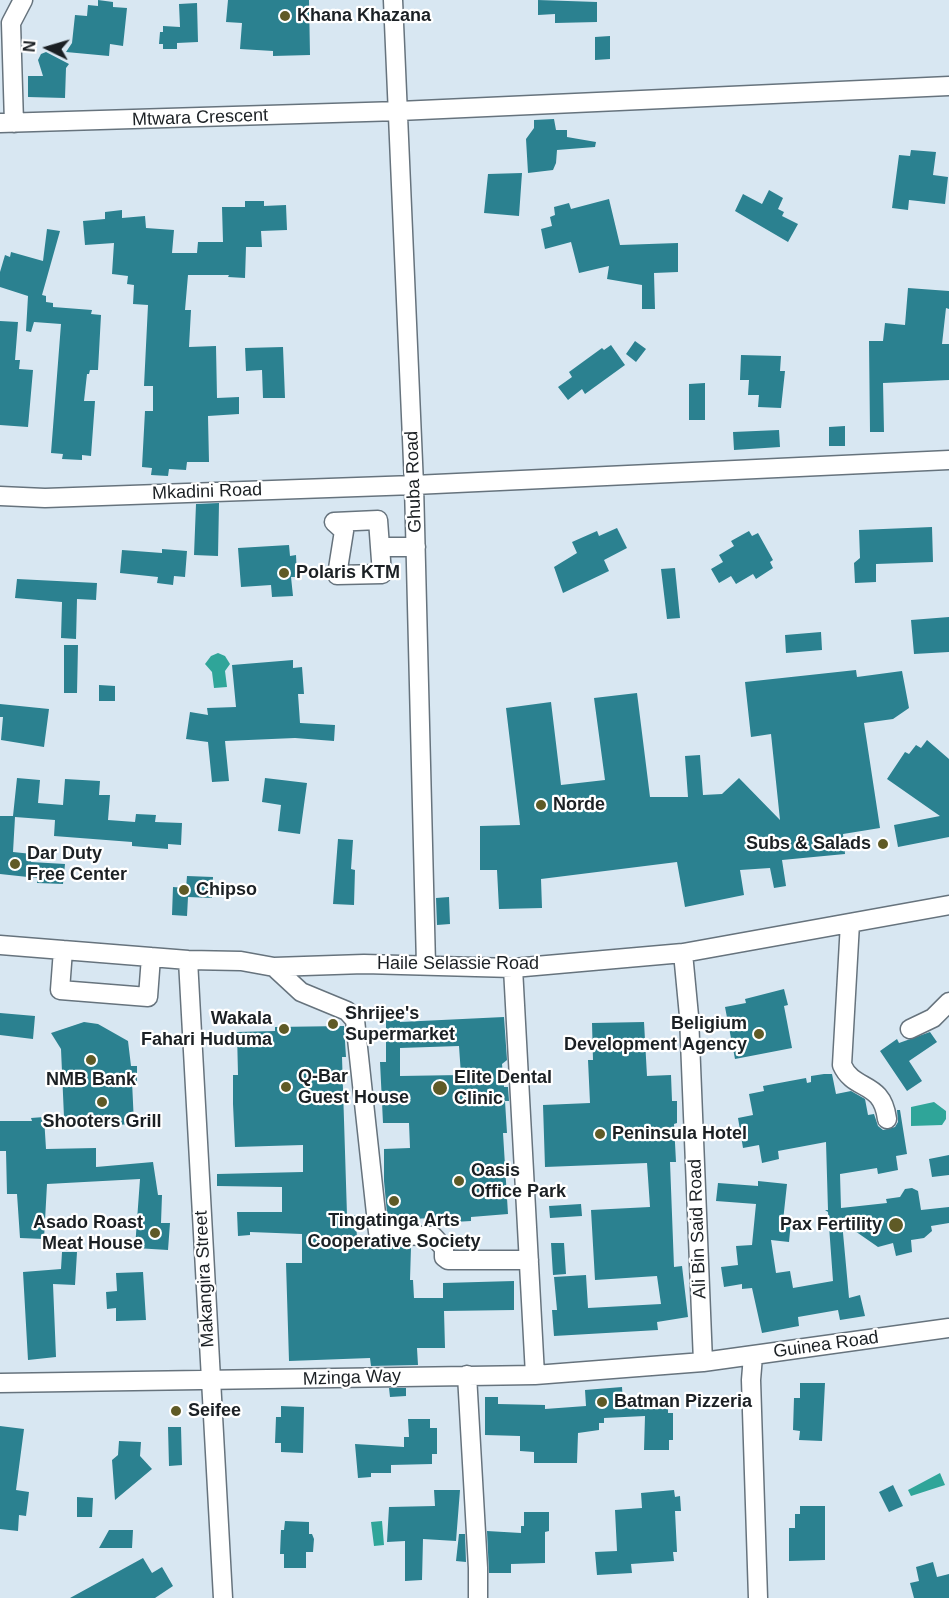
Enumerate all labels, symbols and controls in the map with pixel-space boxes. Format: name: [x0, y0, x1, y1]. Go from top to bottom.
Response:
place label: Khana Khazana: [297, 5, 431, 27]
marker: Khana Khazana: [278, 9, 292, 23]
north arrow: [18, 18, 78, 78]
text: N: [21, 40, 39, 53]
street label: Mtwara Crescent: [132, 105, 268, 131]
street label: Ghuba Road: [401, 431, 427, 533]
street label: Mkadini Road: [152, 479, 262, 505]
place label: Polaris KTM: [296, 562, 400, 584]
marker: Polaris KTM: [277, 566, 291, 580]
place label: Norde: [553, 794, 605, 816]
marker: Norde: [534, 798, 548, 812]
place label: Subs & Salads: [746, 833, 871, 855]
marker: Subs & Salads: [876, 837, 890, 851]
place label: Dar Duty Free Center: [27, 843, 127, 886]
marker: Dar Duty Free Center: [8, 857, 22, 871]
place label: Chipso: [196, 879, 257, 901]
marker: Chipso: [177, 883, 191, 897]
street label: Haile Selassie Road: [377, 953, 539, 975]
place label: Shrijee's Supermarket: [345, 1003, 455, 1046]
place label: Wakala Fahari Huduma: [141, 1008, 272, 1050]
place label: Beligium Development Agency: [564, 1013, 747, 1056]
marker: Shrijee's Supermarket: [326, 1017, 340, 1031]
marker: Wakala Fahari Huduma: [277, 1022, 291, 1036]
marker: Beligium Development Agency: [752, 1027, 766, 1041]
marker: NMB Bank: [84, 1053, 98, 1067]
place label: Q-Bar Guest House: [298, 1066, 409, 1108]
place label: Elite Dental Clinic: [454, 1067, 552, 1110]
place label: NMB Bank: [46, 1069, 136, 1091]
marker: Elite Dental Clinic: [431, 1079, 449, 1097]
marker: Q-Bar Guest House: [279, 1080, 293, 1094]
marker: Shooters Grill: [95, 1095, 109, 1109]
place label: Shooters Grill: [42, 1111, 162, 1133]
place label: Peninsula Hotel: [612, 1123, 747, 1145]
marker: Peninsula Hotel: [593, 1127, 607, 1141]
street label: Ali Bin Said Road: [685, 1159, 711, 1299]
place label: Oasis Office Park: [471, 1160, 566, 1202]
marker: Oasis Office Park: [452, 1174, 466, 1188]
marker: Tingatinga Arts Cooperative Society: [387, 1194, 401, 1208]
street label: Makangira Street: [191, 1210, 219, 1348]
place label: Tingatinga Arts Cooperative Society: [307, 1210, 481, 1252]
place label: Asado Roast Meat House: [33, 1212, 143, 1254]
place label: Pax Fertility: [780, 1214, 882, 1236]
marker: Pax Fertility: [887, 1216, 905, 1234]
marker: Asado Roast Meat House: [148, 1226, 162, 1240]
street label: Guinea Road: [772, 1327, 880, 1363]
street label: Mzinga Way: [302, 1365, 402, 1391]
place label: Batman Pizzeria: [614, 1391, 752, 1413]
marker: Batman Pizzeria: [595, 1395, 609, 1409]
place label: Seifee: [188, 1400, 241, 1422]
marker: Seifee: [169, 1404, 183, 1418]

